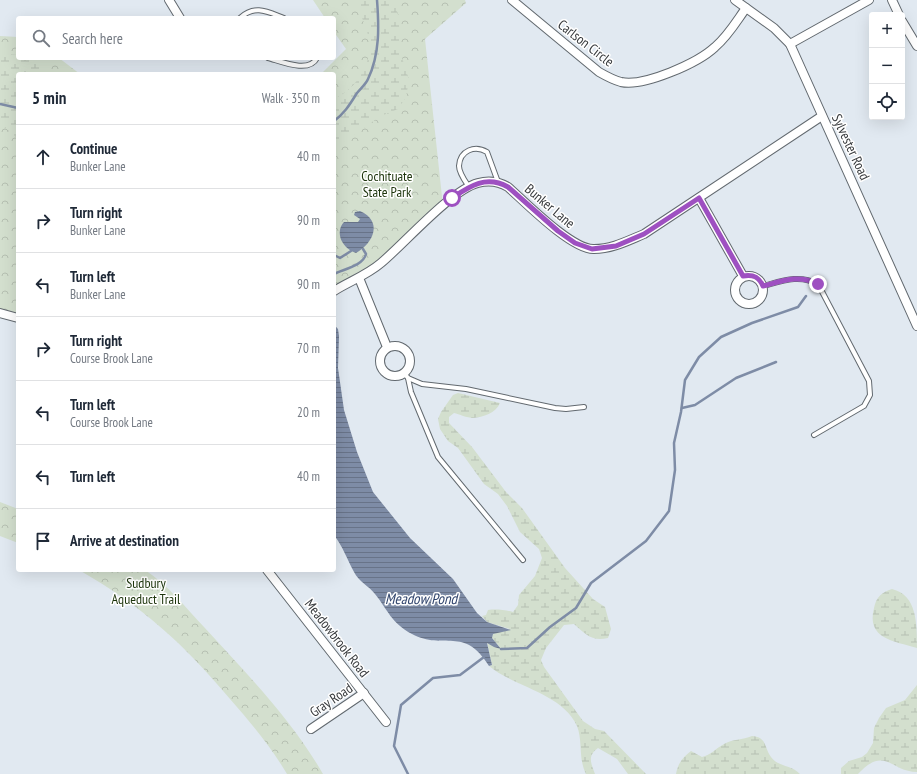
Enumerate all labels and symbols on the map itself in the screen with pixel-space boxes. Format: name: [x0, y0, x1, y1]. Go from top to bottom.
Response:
street label: Carlson Circle: [554, 16, 618, 71]
street label: Sylvester Road: [828, 111, 874, 183]
park label: Cochituate State Park: [361, 167, 413, 201]
street label: Bunker Lane: [521, 180, 579, 232]
route start: [443, 189, 461, 207]
route end: [809, 275, 827, 293]
park label: Sudbury Aqueduct Trail: [112, 574, 181, 608]
water label: Meadow Pond: [385, 589, 460, 608]
street label: Meadowbrook Road: [301, 595, 373, 681]
street label: Gray Road: [306, 679, 356, 721]

